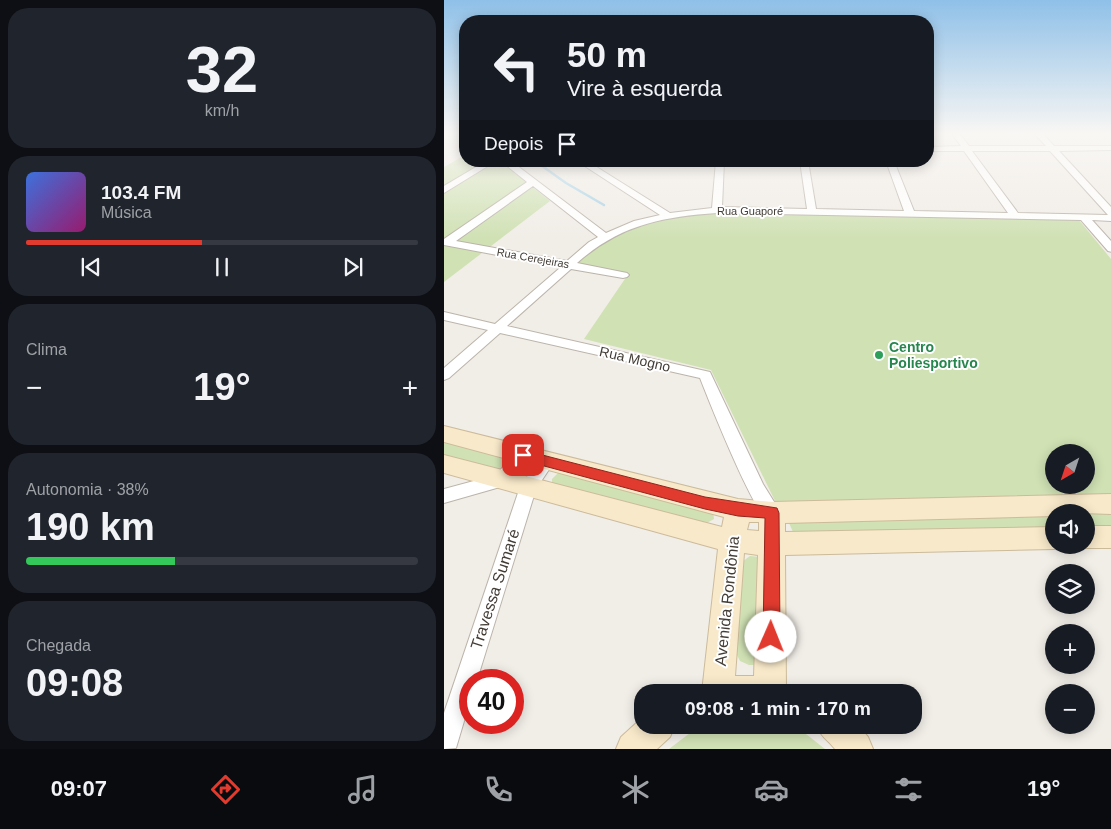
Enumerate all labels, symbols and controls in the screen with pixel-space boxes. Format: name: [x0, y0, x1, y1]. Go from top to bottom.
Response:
text: 32: [186, 33, 258, 106]
icon: left: [484, 35, 549, 100]
text: 50 m: [567, 35, 647, 74]
text: Vire à esquerda: [567, 76, 722, 101]
text: km/h: [205, 102, 239, 119]
icon: arrive: [553, 130, 581, 158]
text: Depois: [484, 133, 543, 154]
text: 103.4 FM: [101, 182, 181, 203]
text: Música: [101, 204, 152, 221]
street label: Rua Guaporé: [717, 205, 783, 217]
street label: Rua Cerejeiras: [496, 246, 571, 270]
icon: previous: [77, 253, 105, 281]
icon: pause: [208, 253, 236, 281]
icon: next: [339, 253, 367, 281]
place label: Centro Poliesportivo: [889, 339, 978, 371]
text: Clima: [26, 341, 67, 358]
street label: Rua Mogno: [598, 343, 672, 375]
marker: Centro Poliesportivo: [873, 349, 885, 361]
text: 19°: [193, 366, 251, 408]
text: −: [26, 372, 42, 403]
text: +: [402, 372, 418, 403]
pin: [502, 434, 544, 476]
icon: arrive: [509, 441, 537, 469]
north arrow: [1045, 444, 1095, 494]
map controls: [1045, 444, 1095, 734]
text: Autonomia · 38%: [26, 481, 149, 498]
button: sound: [1045, 504, 1095, 554]
text: 190 km: [26, 506, 155, 548]
street label: Travessa Sumaré: [467, 527, 523, 651]
street label: Avenida Rondônia: [712, 535, 742, 667]
button: layers: [1045, 564, 1095, 614]
position arrow: [744, 610, 796, 662]
button: +: [1045, 624, 1095, 674]
text: Chegada: [26, 637, 91, 654]
text: 09:08: [26, 662, 123, 704]
speed limit sign: 40: [459, 669, 524, 734]
button: −: [1045, 684, 1095, 734]
text: 09:08 · 1 min · 170 m: [685, 698, 871, 719]
icon: directions: [208, 772, 243, 807]
icon: music: [345, 772, 380, 807]
icon: phone: [481, 772, 516, 807]
icon: climate: [618, 772, 653, 807]
icon: car: [754, 772, 789, 807]
icon: filters: [891, 772, 926, 807]
text: 09:07: [51, 776, 107, 801]
text: 19°: [1027, 776, 1060, 801]

